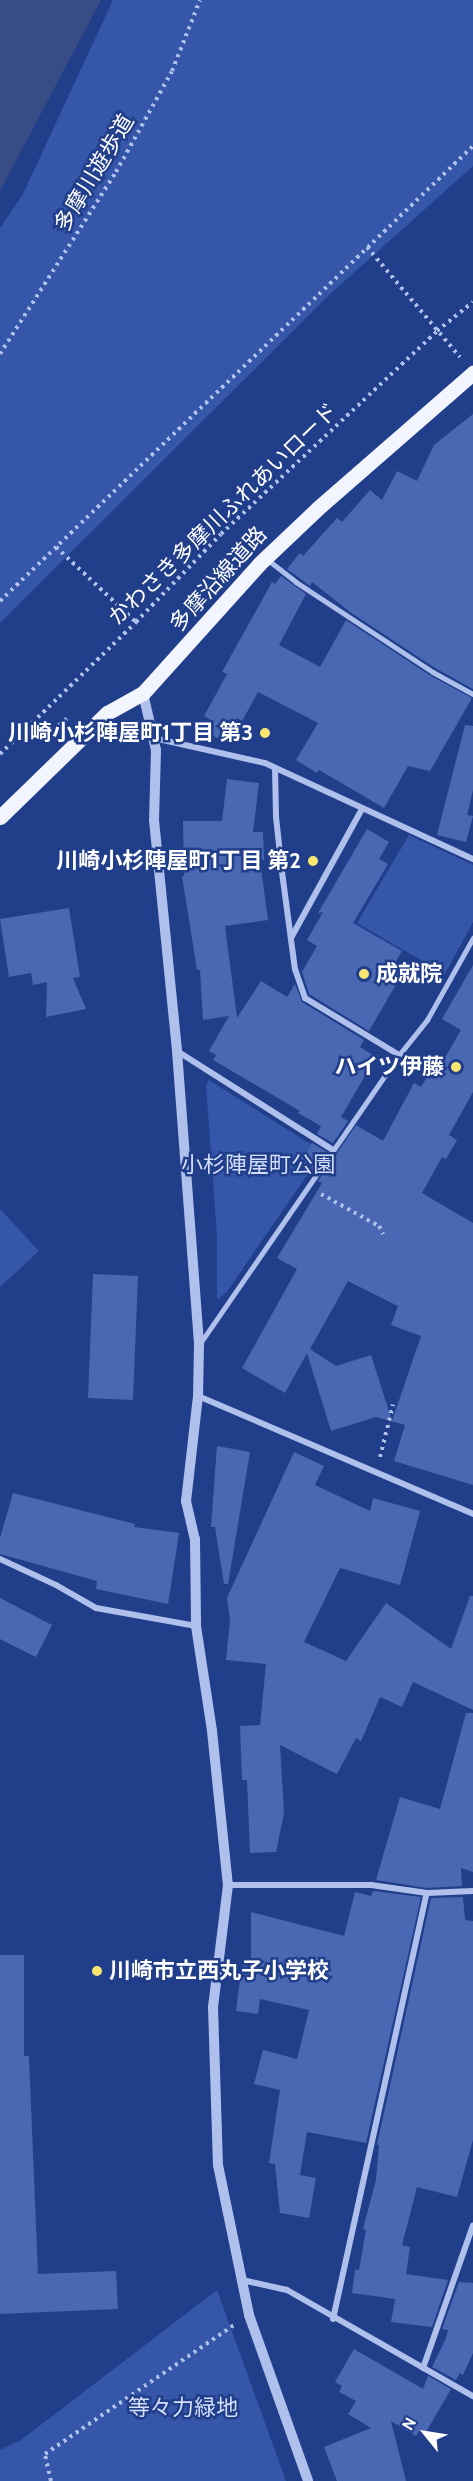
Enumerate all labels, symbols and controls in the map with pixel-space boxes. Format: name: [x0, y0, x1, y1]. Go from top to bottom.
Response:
street label: 多摩川遊歩道: [49, 110, 139, 236]
street label: かわさき多摩川ふれあいロード: [103, 398, 343, 630]
street label: 多摩沿線道路: [164, 521, 272, 637]
place label: 川崎小杉陣屋町1丁目 第3: [8, 720, 253, 746]
marker: 川崎小杉陣屋町1丁目 第3: [258, 726, 272, 740]
place label: 川崎小杉陣屋町1丁目 第2: [56, 848, 301, 874]
marker: 川崎小杉陣屋町1丁目 第2: [306, 854, 320, 868]
place label: 成就院: [376, 961, 442, 987]
marker: 成就院: [357, 967, 371, 981]
place label: ハイツ伊藤: [334, 1054, 444, 1080]
marker: ハイツ伊藤: [449, 1060, 463, 1074]
park label: 小杉陣屋町公園: [181, 1152, 335, 1178]
place label: 川崎市立西丸子小学校: [109, 1958, 329, 1984]
marker: 川崎市立西丸子小学校: [90, 1964, 104, 1978]
park label: 等々力緑地: [128, 2395, 238, 2421]
north arrow: [395, 2403, 455, 2463]
text: N: [398, 2414, 420, 2433]

